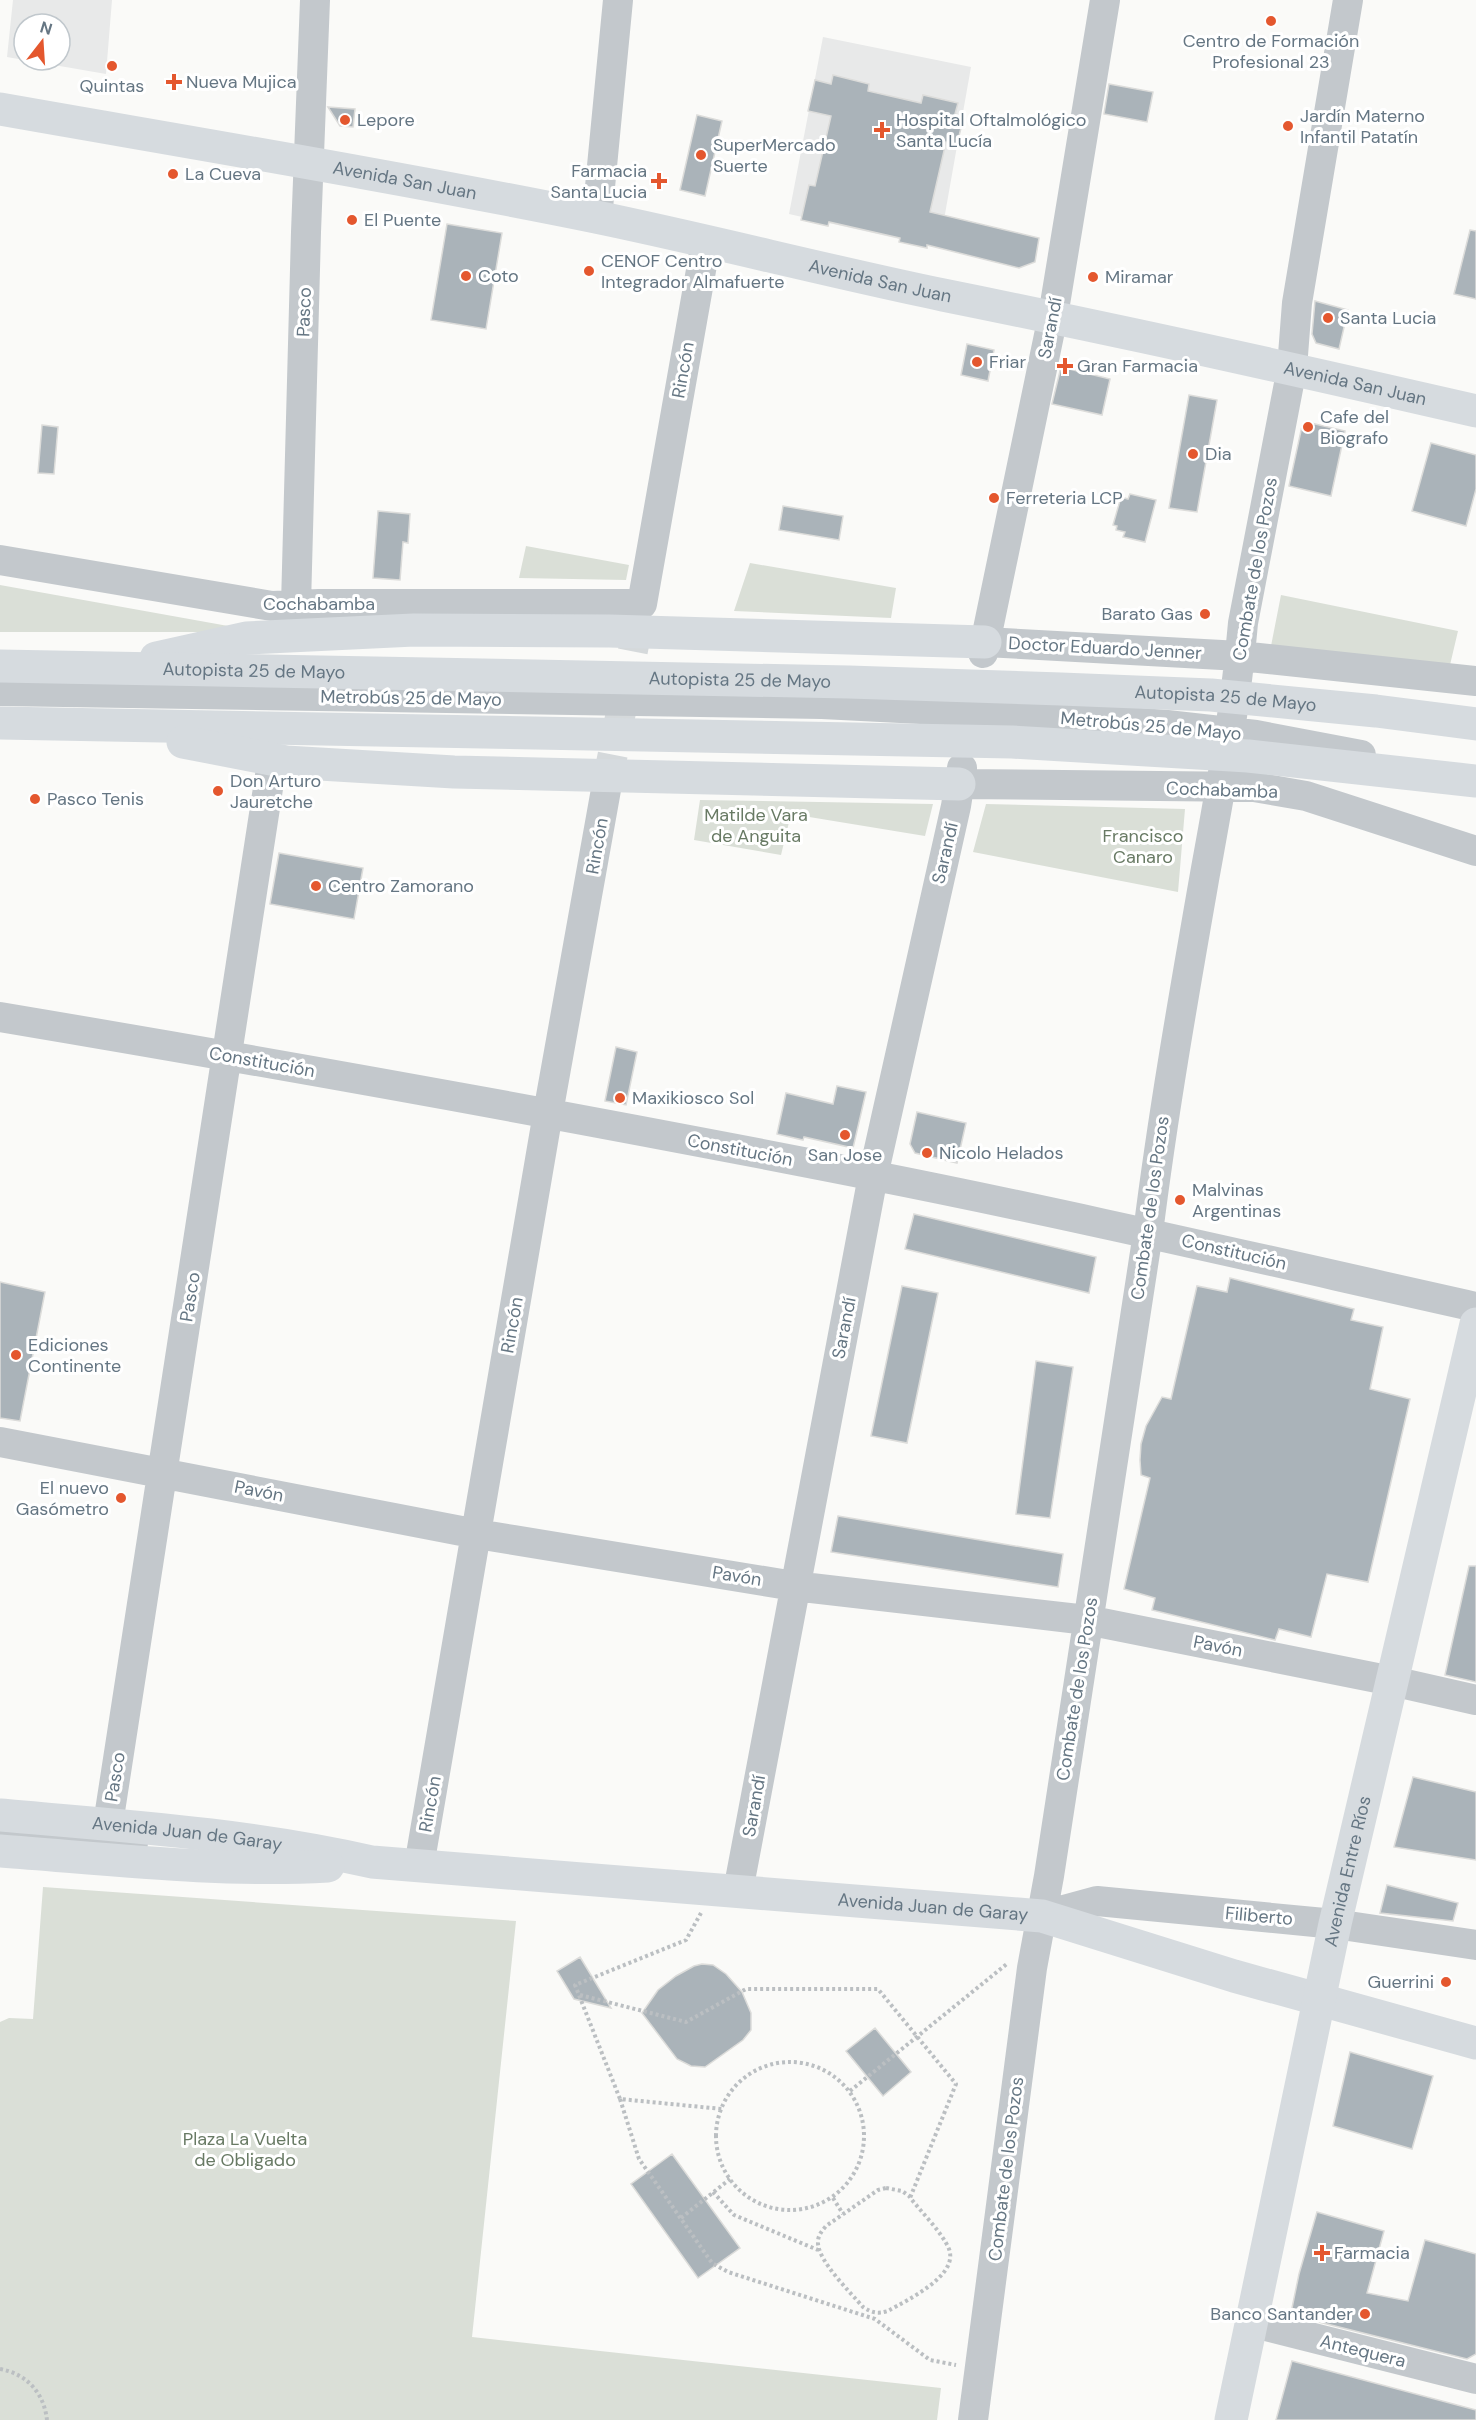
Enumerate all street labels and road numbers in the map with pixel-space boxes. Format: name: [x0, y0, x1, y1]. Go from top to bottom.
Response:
street label: Avenida San Juan: [331, 155, 479, 205]
street label: Avenida San Juan: [806, 254, 954, 308]
street label: Pasco: [291, 287, 317, 337]
street label: Sarandí: [1032, 295, 1068, 361]
street label: Rincón: [666, 340, 700, 400]
street label: Avenida San Juan: [1282, 356, 1429, 411]
street label: Combate de los Pozos: [1227, 476, 1283, 662]
street label: Cochabamba: [263, 592, 375, 616]
street label: Doctor Eduardo Jenner: [1008, 631, 1203, 665]
street label: Autopista 25 de Mayo: [162, 657, 345, 685]
street label: Autopista 25 de Mayo: [648, 666, 831, 694]
street label: Autopista 25 de Mayo: [1134, 680, 1318, 717]
street label: Metrobús 25 de Mayo: [320, 684, 502, 712]
street label: Metrobús 25 de Mayo: [1060, 706, 1242, 746]
street label: Cochabamba: [1166, 776, 1278, 804]
street label: Rincón: [580, 816, 614, 876]
street label: Sarandí: [926, 820, 964, 886]
street label: Constitución: [207, 1041, 317, 1083]
street label: Combate de los Pozos: [1125, 1114, 1175, 1302]
street label: Constitución: [685, 1128, 795, 1172]
street label: Constitución: [1179, 1228, 1289, 1276]
street label: Pasco: [174, 1271, 206, 1323]
street label: Rincón: [495, 1295, 529, 1355]
street label: Sarandí: [826, 1295, 862, 1361]
street label: Pavón: [232, 1474, 286, 1508]
street label: Pavón: [711, 1560, 763, 1592]
street label: Combate de los Pozos: [1051, 1595, 1103, 1783]
street label: Pavón: [1191, 1629, 1245, 1663]
street label: Pasco: [99, 1751, 131, 1803]
street label: Sarandí: [737, 1773, 771, 1839]
street label: Rincón: [413, 1774, 447, 1834]
street label: Avenida Entre Ríos: [1319, 1793, 1377, 1949]
street label: Avenida Juan de Garay: [91, 1811, 284, 1857]
street label: Avenida Juan de Garay: [837, 1888, 1029, 1927]
street label: Filiberto: [1224, 1901, 1294, 1931]
street label: Combate de los Pozos: [983, 2075, 1029, 2263]
street label: Antequera: [1318, 2329, 1408, 2373]

